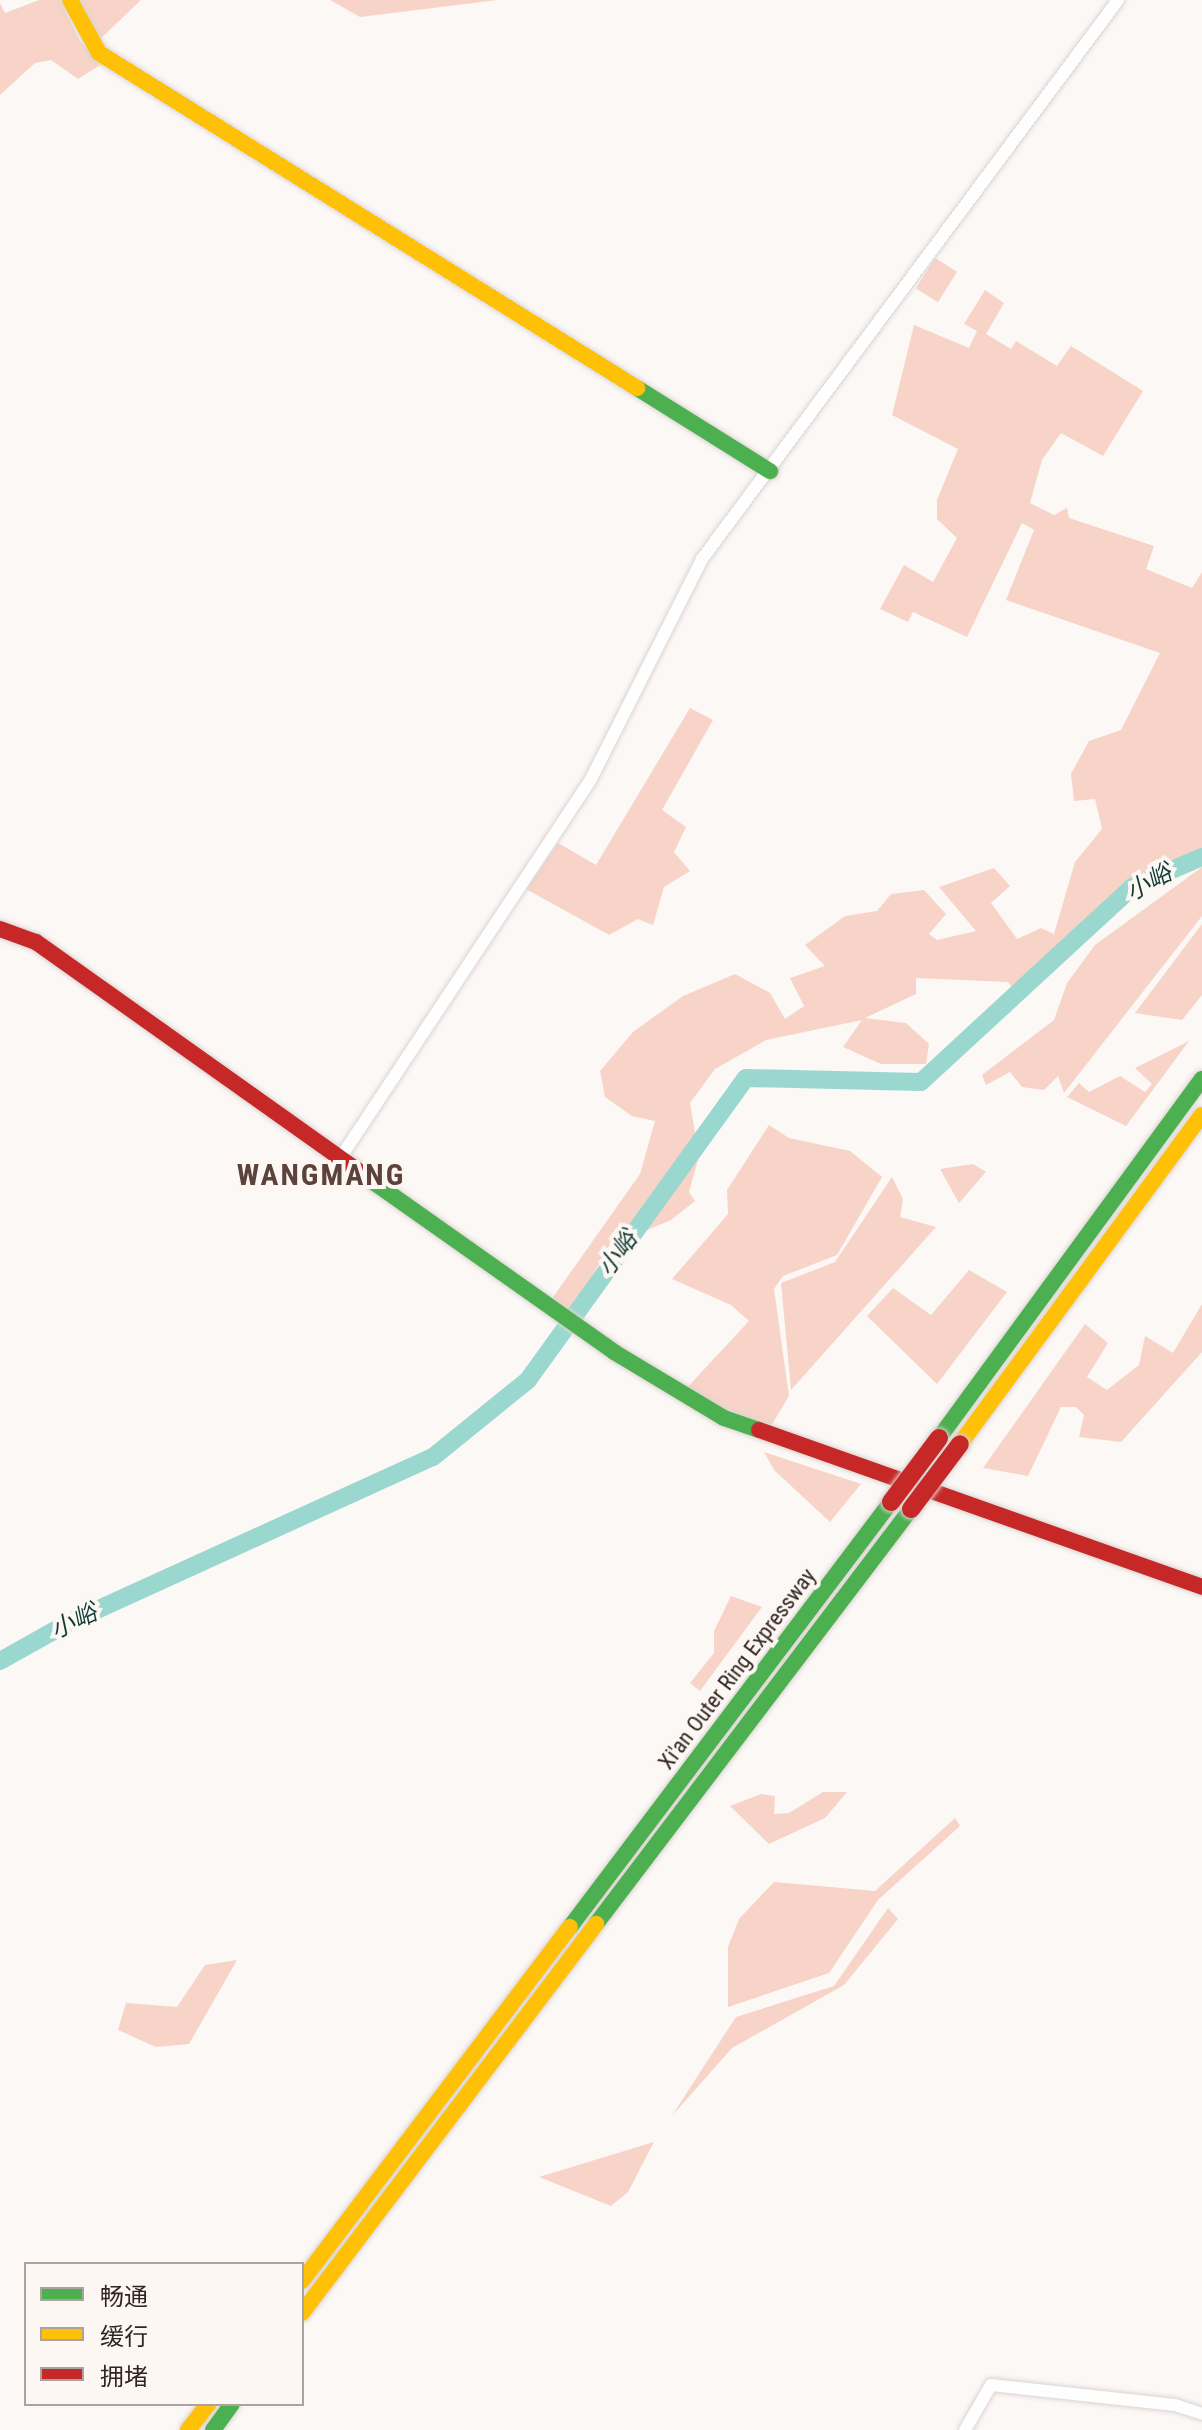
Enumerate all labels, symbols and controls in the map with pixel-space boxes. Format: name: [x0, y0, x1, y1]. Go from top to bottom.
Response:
water label: 小峪: [1121, 859, 1177, 907]
district label: WANGMANG: [237, 1157, 405, 1193]
water label: 小峪: [592, 1226, 644, 1282]
street label: Xi'an Outer Ring Expressway: [653, 1563, 821, 1775]
water label: 小峪: [46, 1599, 102, 1645]
legend: [24, 2262, 304, 2406]
text: 畅通: [100, 2283, 148, 2311]
text: 缓行: [100, 2323, 148, 2351]
text: 拥堵: [100, 2363, 148, 2391]

